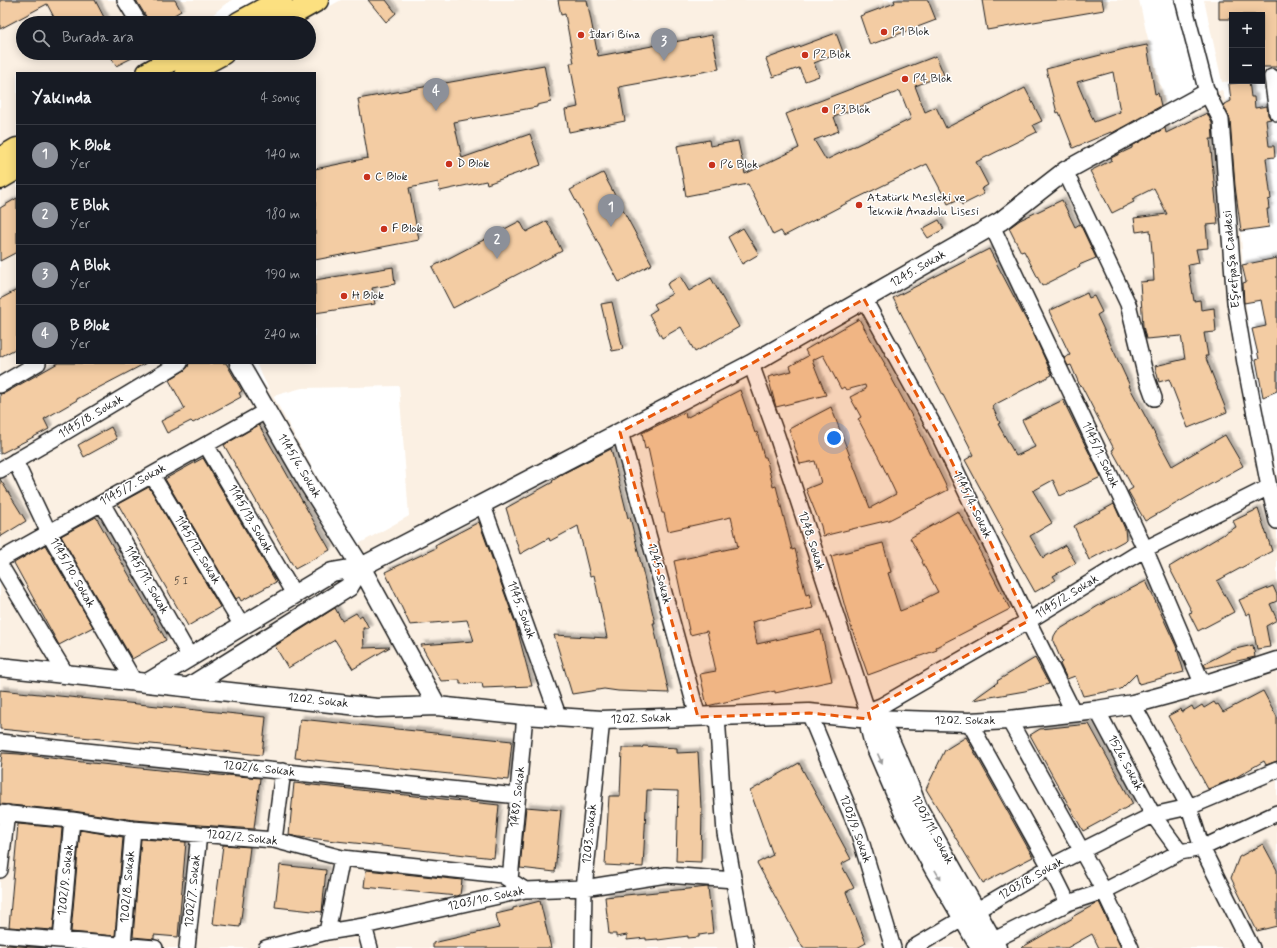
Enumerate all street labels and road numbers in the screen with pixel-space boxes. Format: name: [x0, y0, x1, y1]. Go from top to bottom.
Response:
street label: Eşrefpaşa Caddesi: [1220, 209, 1244, 309]
street label: 1245. Sokak: [887, 247, 949, 291]
street label: 1145/8. Sokak: [56, 391, 126, 443]
street label: 1145/1. Sokak: [1078, 419, 1122, 491]
street label: 1145/6. Sokak: [274, 431, 324, 501]
street label: 1145/7. Sokak: [97, 460, 169, 510]
street label: 1145/4. Sokak: [949, 469, 995, 541]
street label: 1145/13. Sokak: [224, 482, 276, 556]
street label: 1248. Sokak: [794, 509, 828, 573]
street label: 1145/12. Sokak: [170, 513, 224, 588]
street label: 1145/10. Sokak: [45, 535, 99, 611]
street label: 1245. Sokak: [643, 542, 675, 606]
street label: 1145/11. Sokak: [120, 543, 172, 617]
street label: 1145/2. Sokak: [1032, 571, 1102, 623]
street label: 1145. Sokak: [503, 579, 539, 641]
street label: 1202. Sokak: [287, 690, 349, 712]
street label: 1202. Sokak: [610, 710, 672, 728]
street label: 1202. Sokak: [935, 713, 995, 729]
street label: 1526. Sokak: [1104, 732, 1146, 794]
street label: 1202/6. Sokak: [222, 757, 296, 781]
street label: 1489. Sokak: [507, 766, 529, 828]
street label: 1203/9. Sokak: [835, 793, 875, 865]
street label: 1203/11. Sokak: [907, 793, 957, 867]
street label: 1203. Sokak: [579, 803, 601, 865]
street label: 1202/2. Sokak: [205, 826, 279, 850]
street label: 1202/9. Sokak: [54, 843, 78, 917]
street label: 1202/8. Sokak: [117, 850, 139, 924]
street label: 1202/7. Sokak: [181, 854, 205, 928]
street label: 1203/8. Sokak: [996, 854, 1066, 904]
street label: 1203/10. Sokak: [446, 883, 526, 915]

